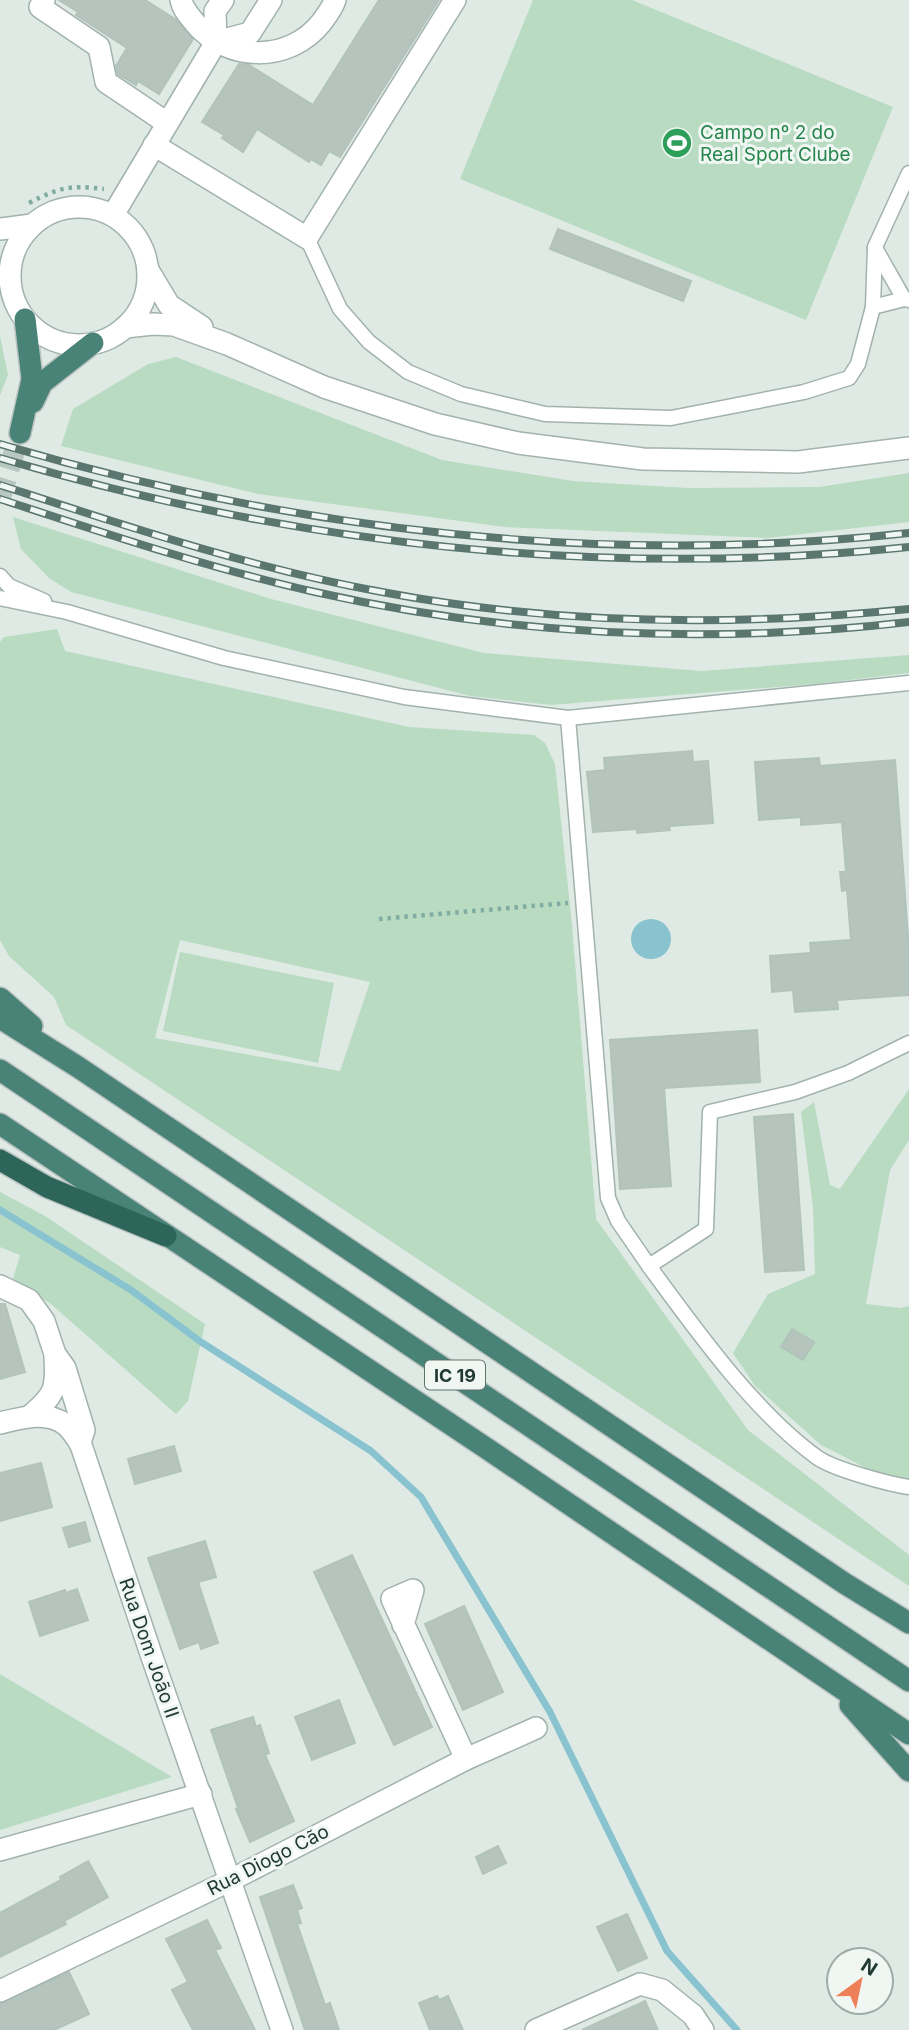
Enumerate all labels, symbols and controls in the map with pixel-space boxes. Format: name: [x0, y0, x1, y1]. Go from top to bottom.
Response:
place label: Campo nº 2 do Real Sport Clube: [700, 121, 850, 166]
sports icon: Campo nº 2 do Real Sport Clube: [660, 126, 694, 160]
road number: IC 19: [425, 1360, 485, 1390]
street label: Rua Dom João II: [114, 1575, 184, 1721]
street label: Rua Diogo Cão: [203, 1819, 333, 1901]
north arrow: [825, 1946, 895, 2016]
text: N: [857, 1954, 881, 1981]

